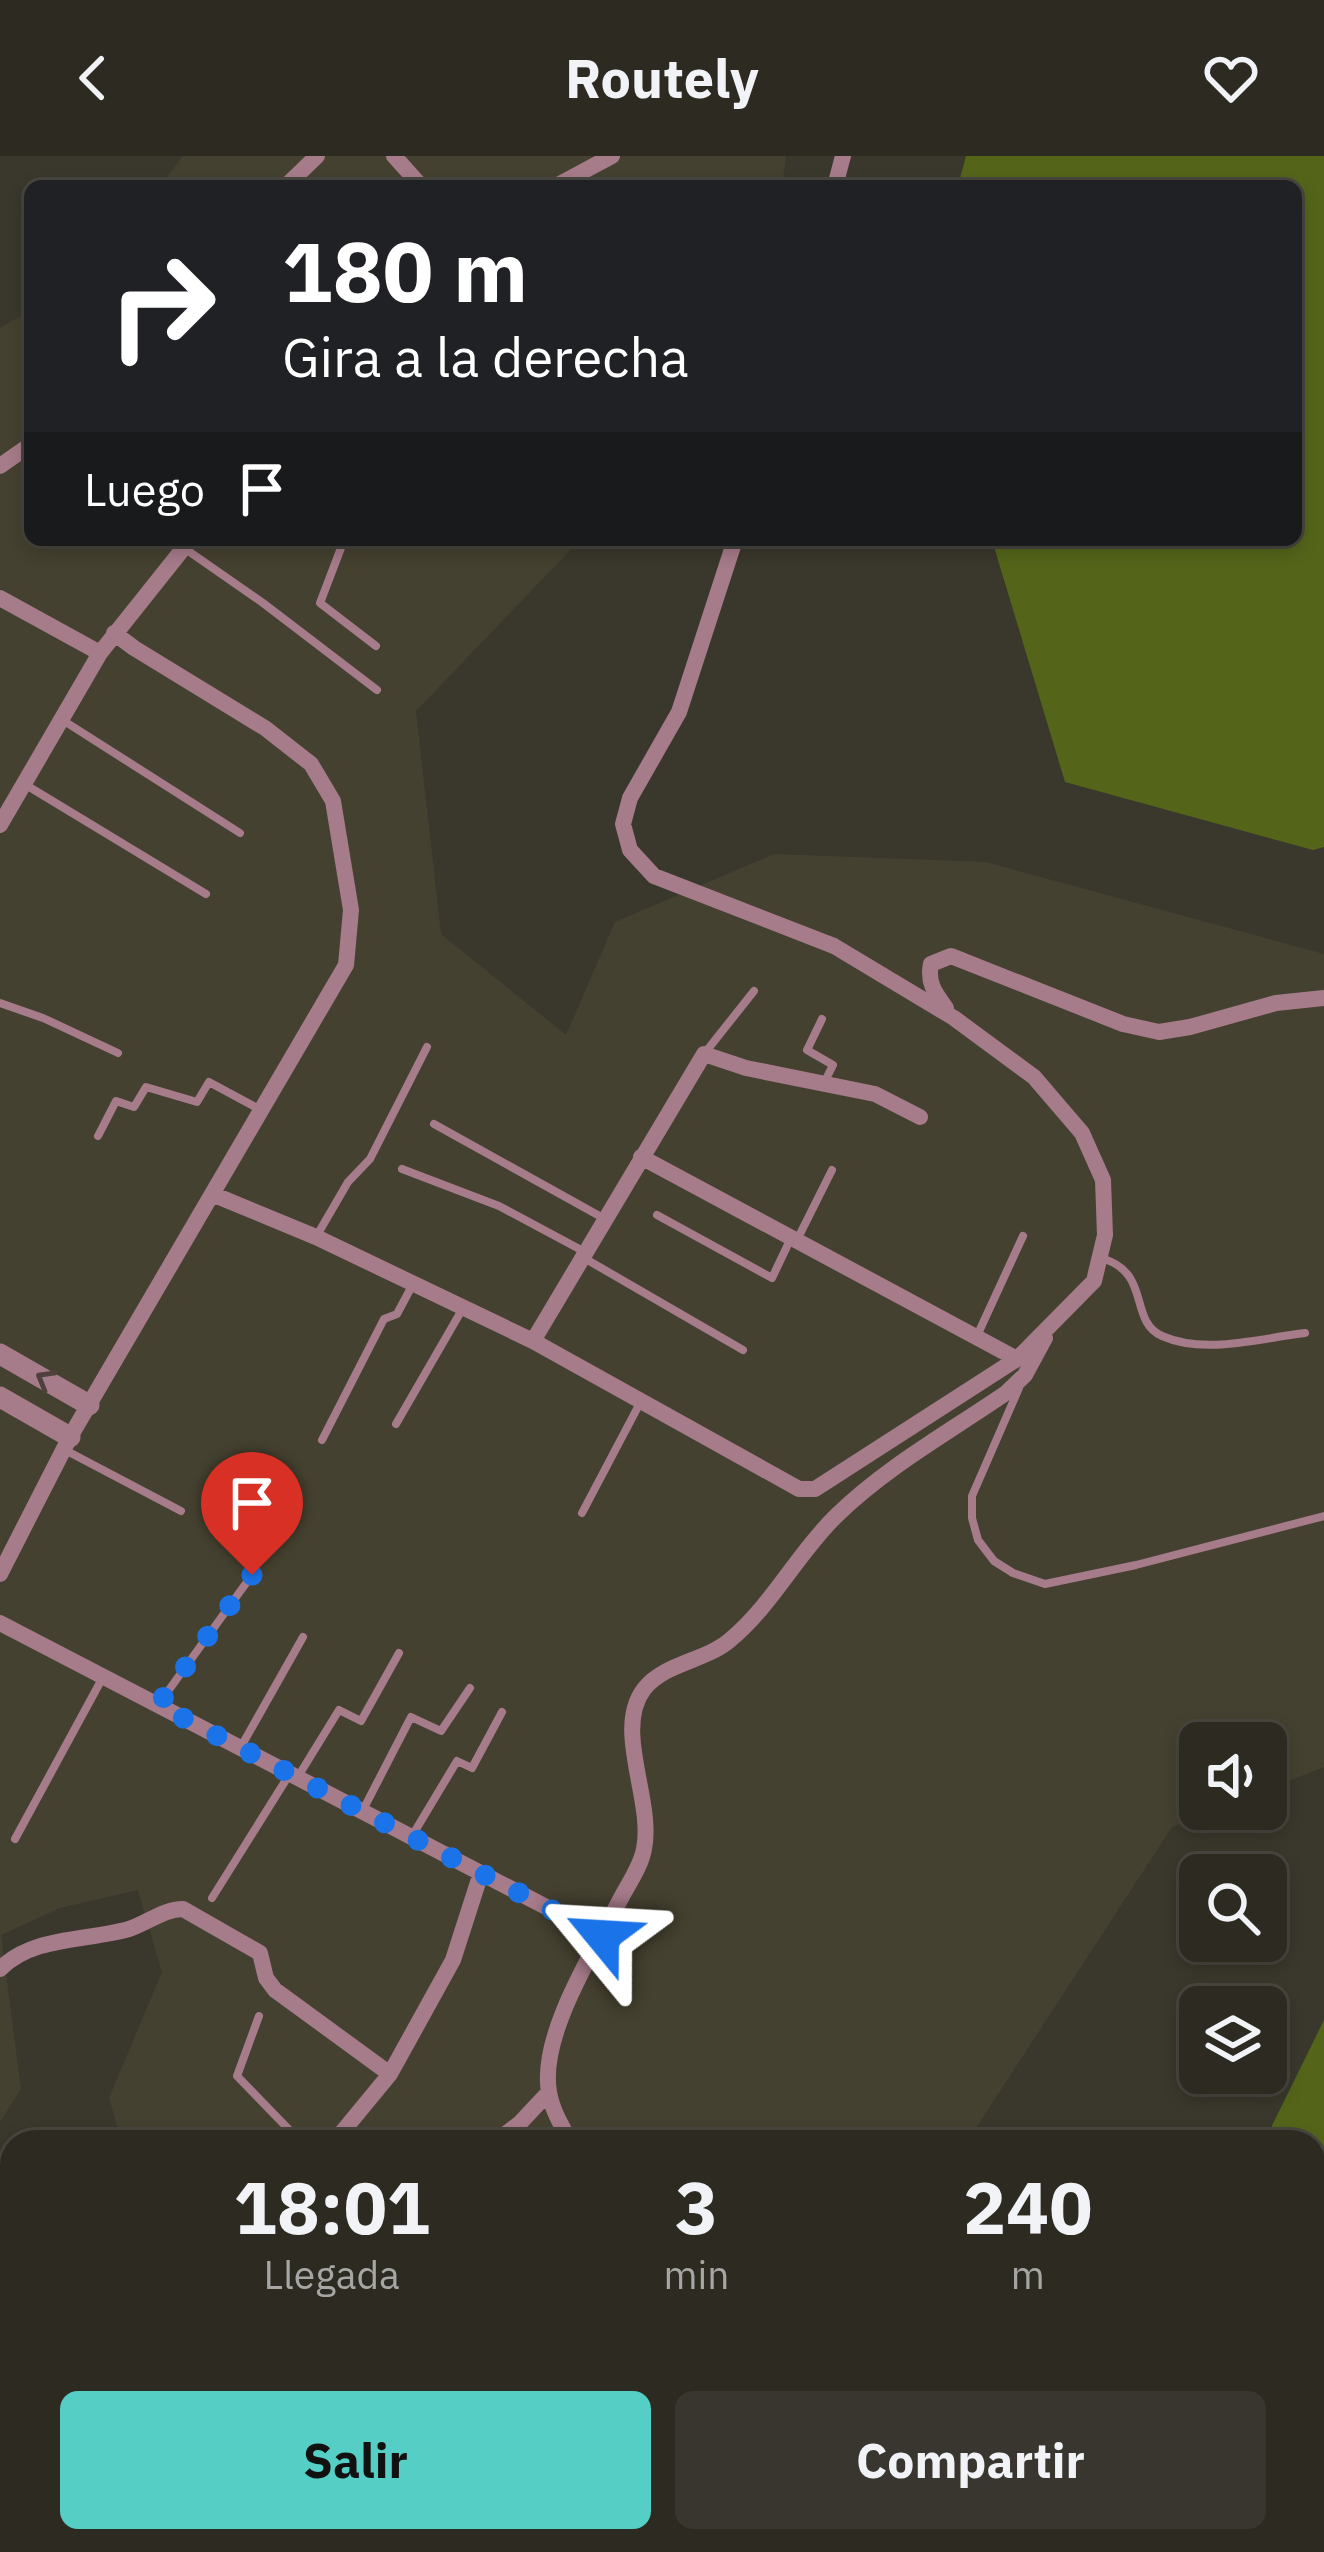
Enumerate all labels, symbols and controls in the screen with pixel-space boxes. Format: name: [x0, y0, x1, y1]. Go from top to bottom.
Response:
text: Routely: [565, 43, 759, 113]
icon: back: [60, 45, 126, 111]
icon: heart: [1198, 45, 1264, 111]
text: 180 m: [282, 216, 528, 325]
icon: right: [84, 228, 240, 384]
text: Gira a la derecha: [282, 322, 689, 392]
icon: arrive: [229, 456, 295, 522]
text: Luego: [84, 460, 205, 518]
one-way arrow: [36, 1371, 57, 1394]
pin: [201, 1452, 303, 1575]
icon: arrive: [219, 1470, 285, 1536]
map controls: [1179, 1722, 1287, 2094]
button: sound: [1179, 1722, 1287, 1830]
button: search: [1179, 1854, 1287, 1962]
position arrow: [539, 1873, 665, 1999]
button: layers: [1179, 1986, 1287, 2094]
text: 18:01: [233, 2160, 430, 2254]
text: 3: [675, 2160, 718, 2254]
text: 240: [963, 2160, 1093, 2254]
text: Llegada: [264, 2249, 400, 2300]
text: min: [664, 2249, 729, 2300]
text: m: [1011, 2249, 1045, 2300]
button: Salir: [60, 2391, 651, 2529]
button: Compartir: [675, 2391, 1266, 2529]

